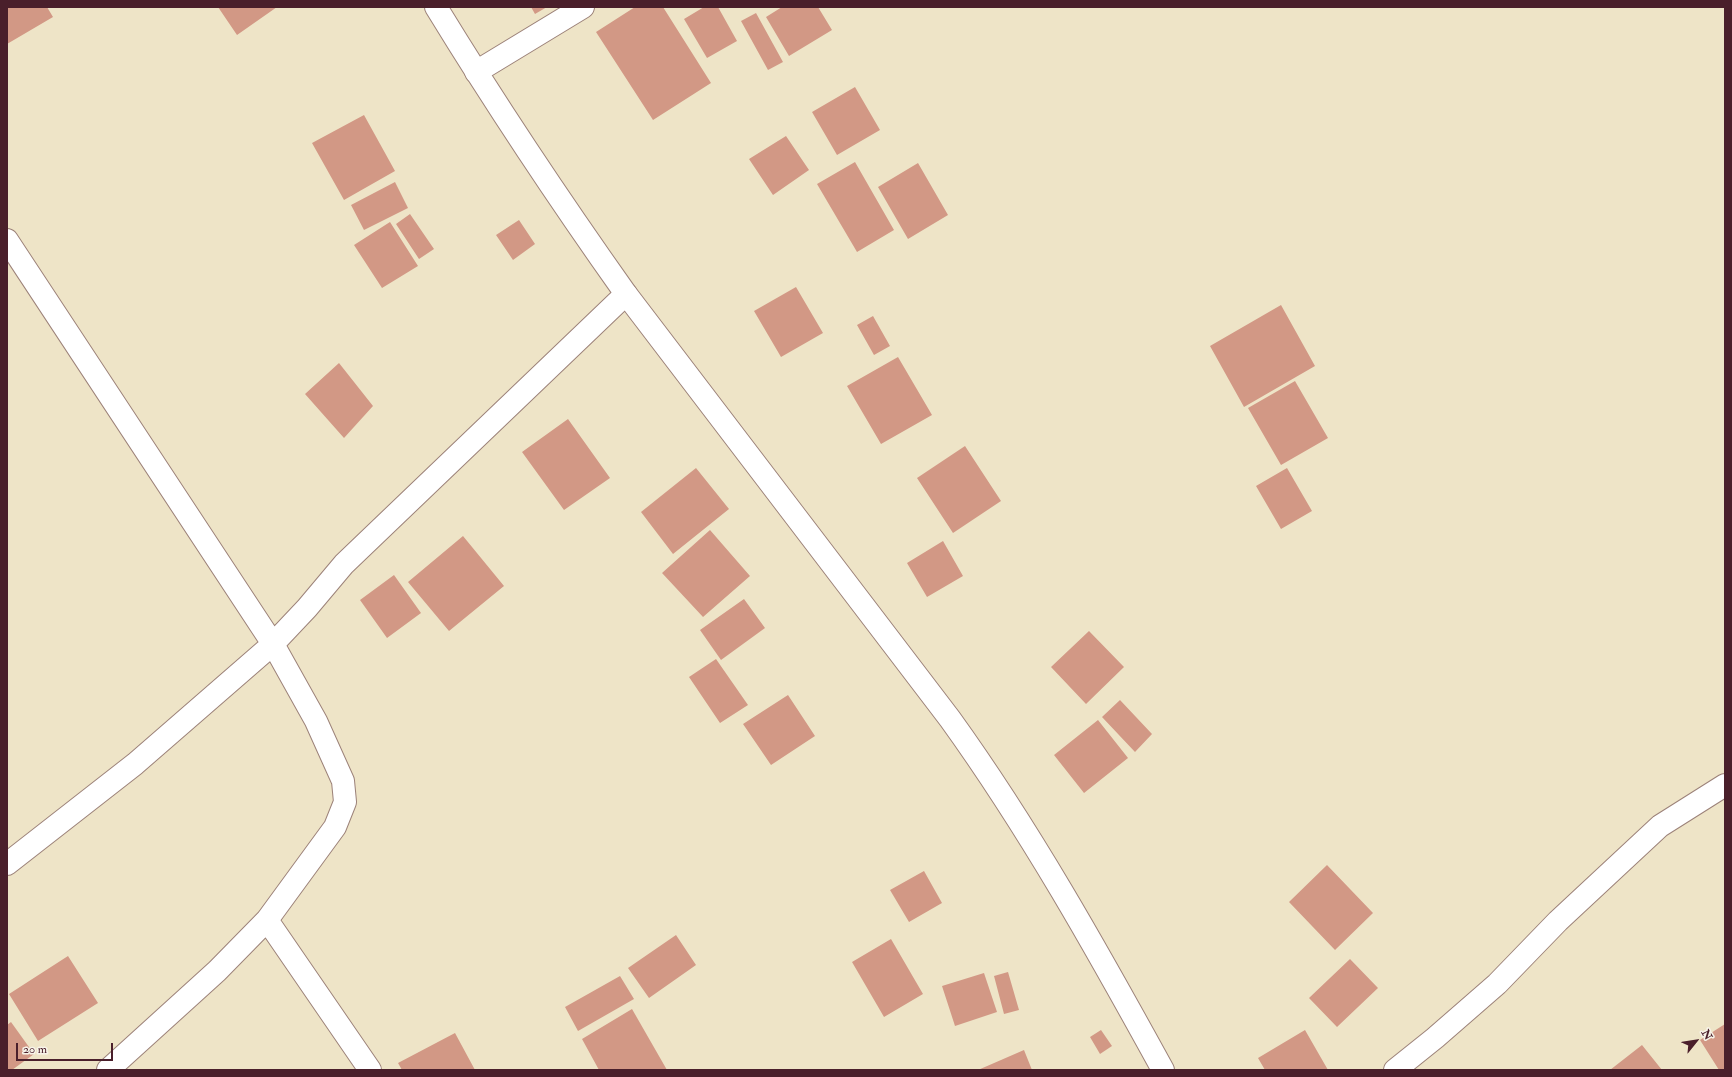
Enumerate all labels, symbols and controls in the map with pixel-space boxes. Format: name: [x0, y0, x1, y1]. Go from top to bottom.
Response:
north arrow: [1676, 1021, 1716, 1061]
text: N: [1699, 1027, 1715, 1042]
scale bar: [18, 1035, 115, 1061]
text: 20 m: [23, 1042, 47, 1057]

